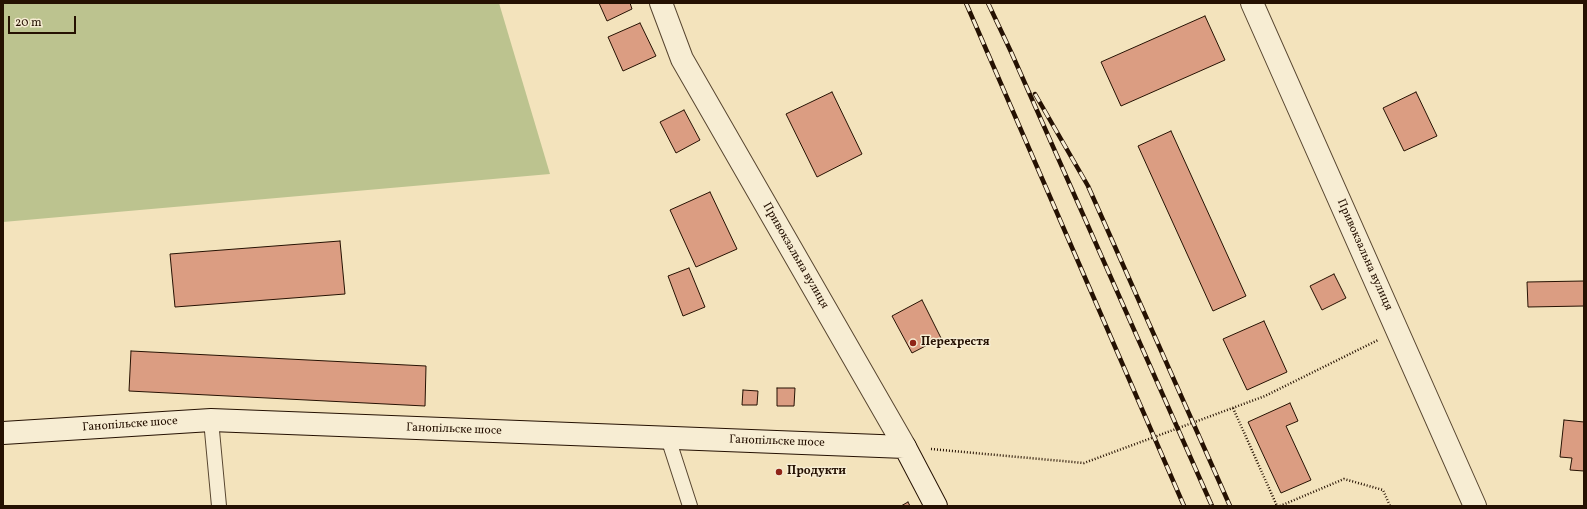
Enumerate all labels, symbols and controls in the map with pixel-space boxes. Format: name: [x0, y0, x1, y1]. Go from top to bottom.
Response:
scale bar: [10, 8, 78, 34]
text: 20 m: [15, 15, 42, 31]
street label: Привокзальна вулиця: [1333, 197, 1395, 313]
street label: Привокзальна вулиця: [759, 200, 831, 312]
place label: Перехрестя: [921, 336, 990, 350]
marker: Перехрестя: [908, 338, 918, 348]
street label: Ганопільске шосе: [82, 414, 178, 436]
street label: Ганопільске шосе: [406, 421, 502, 439]
street label: Ганопільске шосе: [729, 433, 825, 451]
place label: Продукти: [787, 465, 846, 479]
marker: Продукти: [774, 467, 784, 477]

